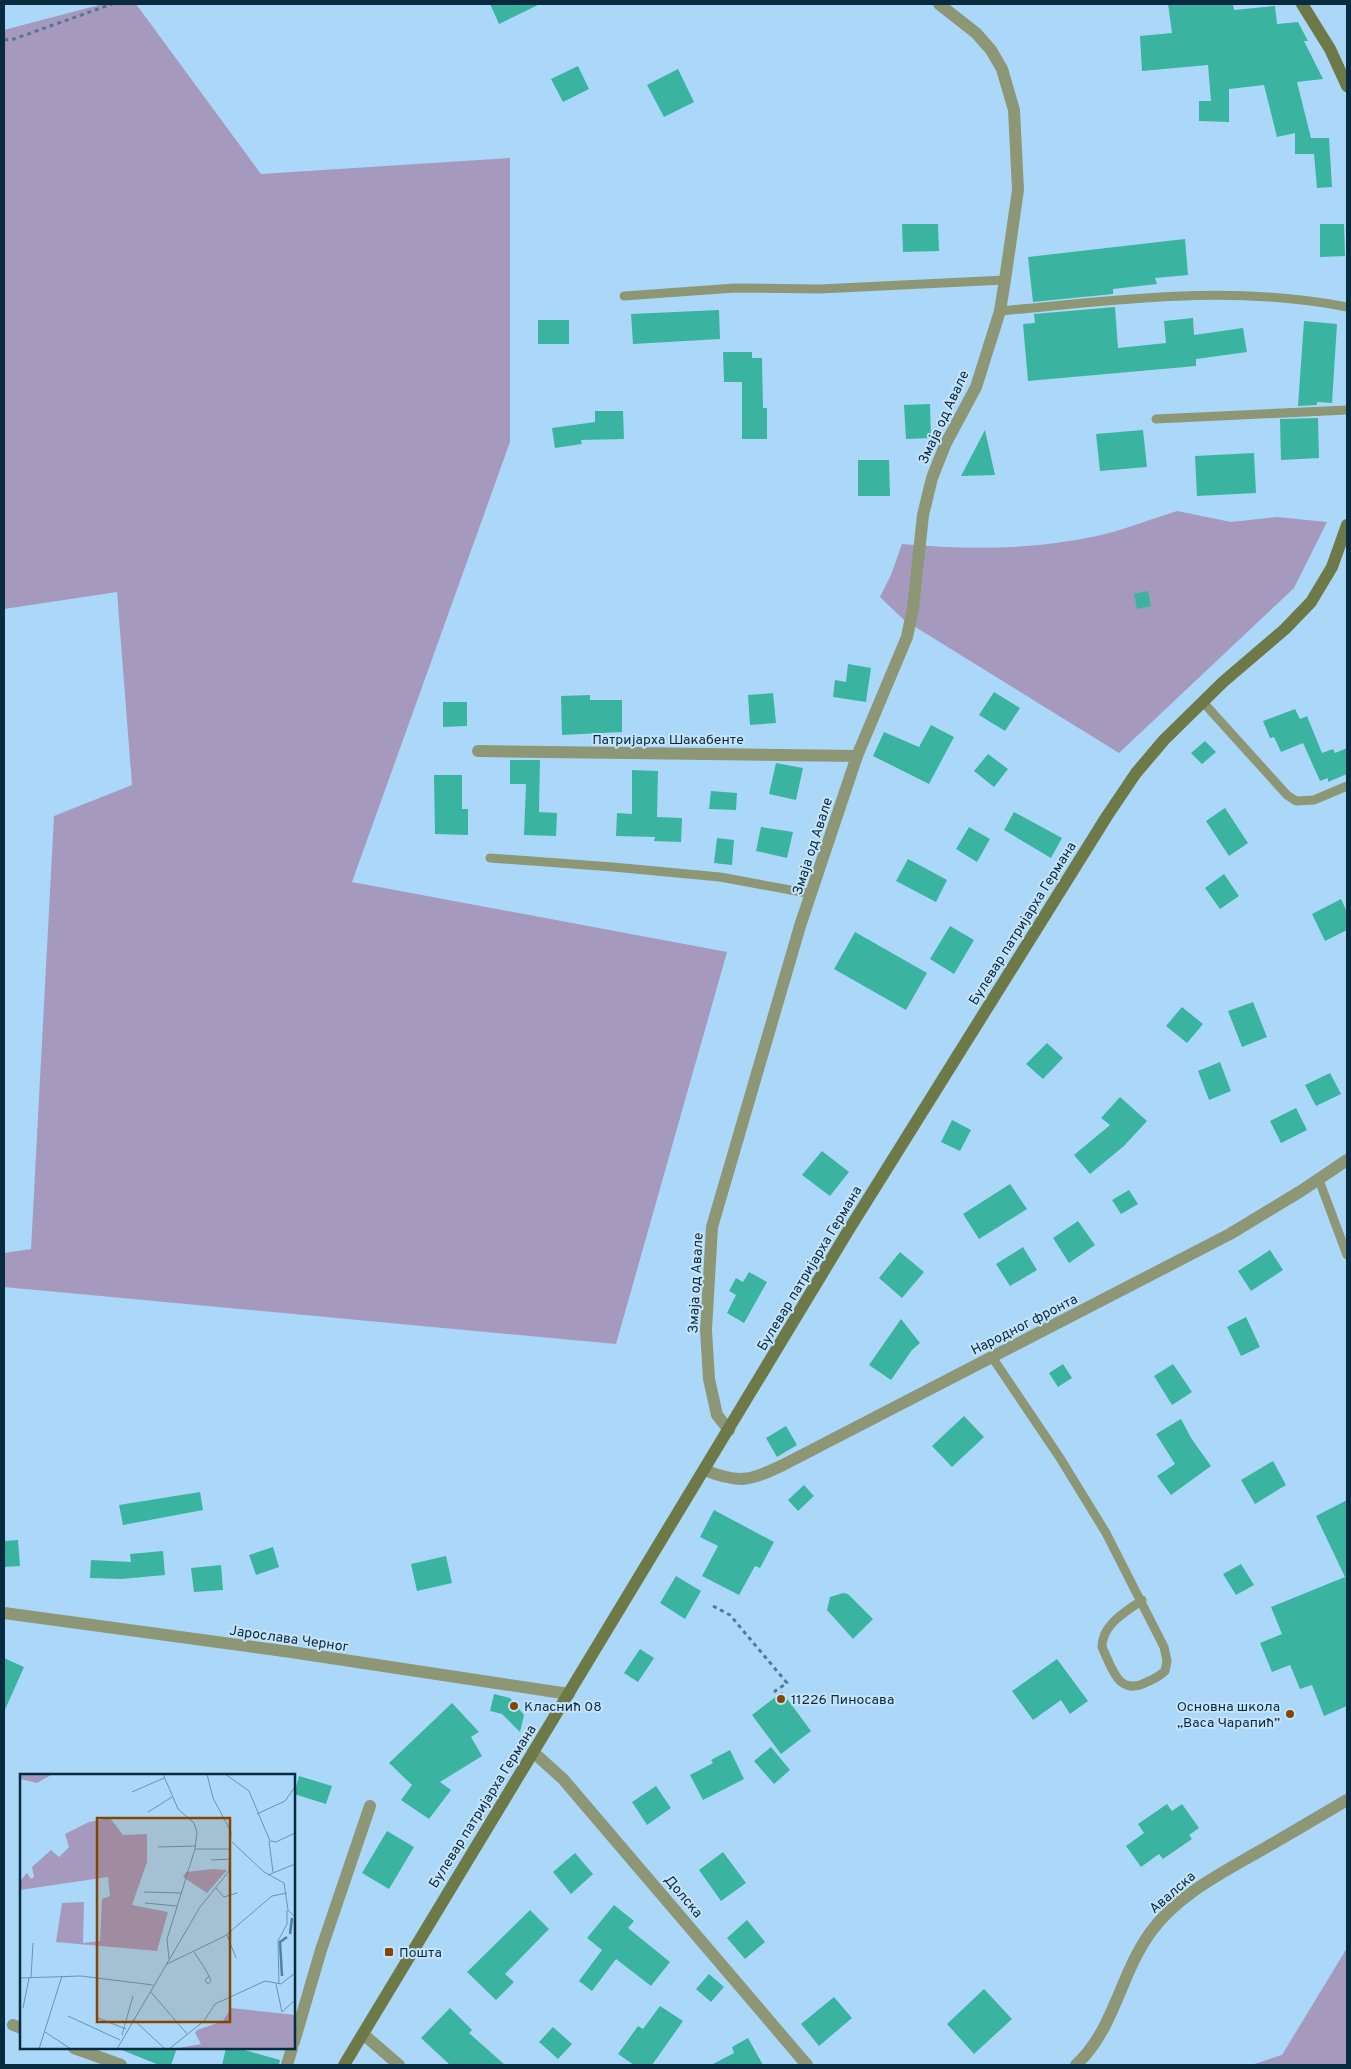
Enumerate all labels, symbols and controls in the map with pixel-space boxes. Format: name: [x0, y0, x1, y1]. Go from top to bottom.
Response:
street label: Змаја од Авале: [915, 368, 973, 467]
street label: Патријарха Шакабенте: [592, 732, 744, 749]
street label: Змаја од Авале: [790, 796, 837, 897]
street label: Булевар патријарха Германа: [966, 839, 1081, 1009]
street label: Булевар патријарха Германа: [754, 1183, 866, 1354]
street label: Змаја од Авале: [685, 1232, 708, 1334]
street label: Народног фронта: [969, 1291, 1081, 1360]
street label: Јарослава Черног: [228, 1623, 350, 1656]
place label: 11226 Пиносава: [791, 1692, 894, 1709]
marker: 11226 Пиносава: [775, 1693, 787, 1705]
place label: Класнић 08: [524, 1699, 602, 1716]
place label: Основна школа „Васа Чарапић”: [1177, 1699, 1280, 1732]
marker: Класнић 08: [508, 1700, 520, 1712]
marker: Основна школа „Васа Чарапић”: [1284, 1708, 1296, 1720]
street label: Булевар патријарха Германа: [426, 1722, 541, 1892]
inset map: [20, 1774, 295, 2049]
street label: Авалска: [1146, 1868, 1200, 1918]
street label: Долска: [660, 1872, 706, 1922]
place label: Пошта: [399, 1945, 442, 1962]
marker: Пошта: [383, 1946, 395, 1958]

